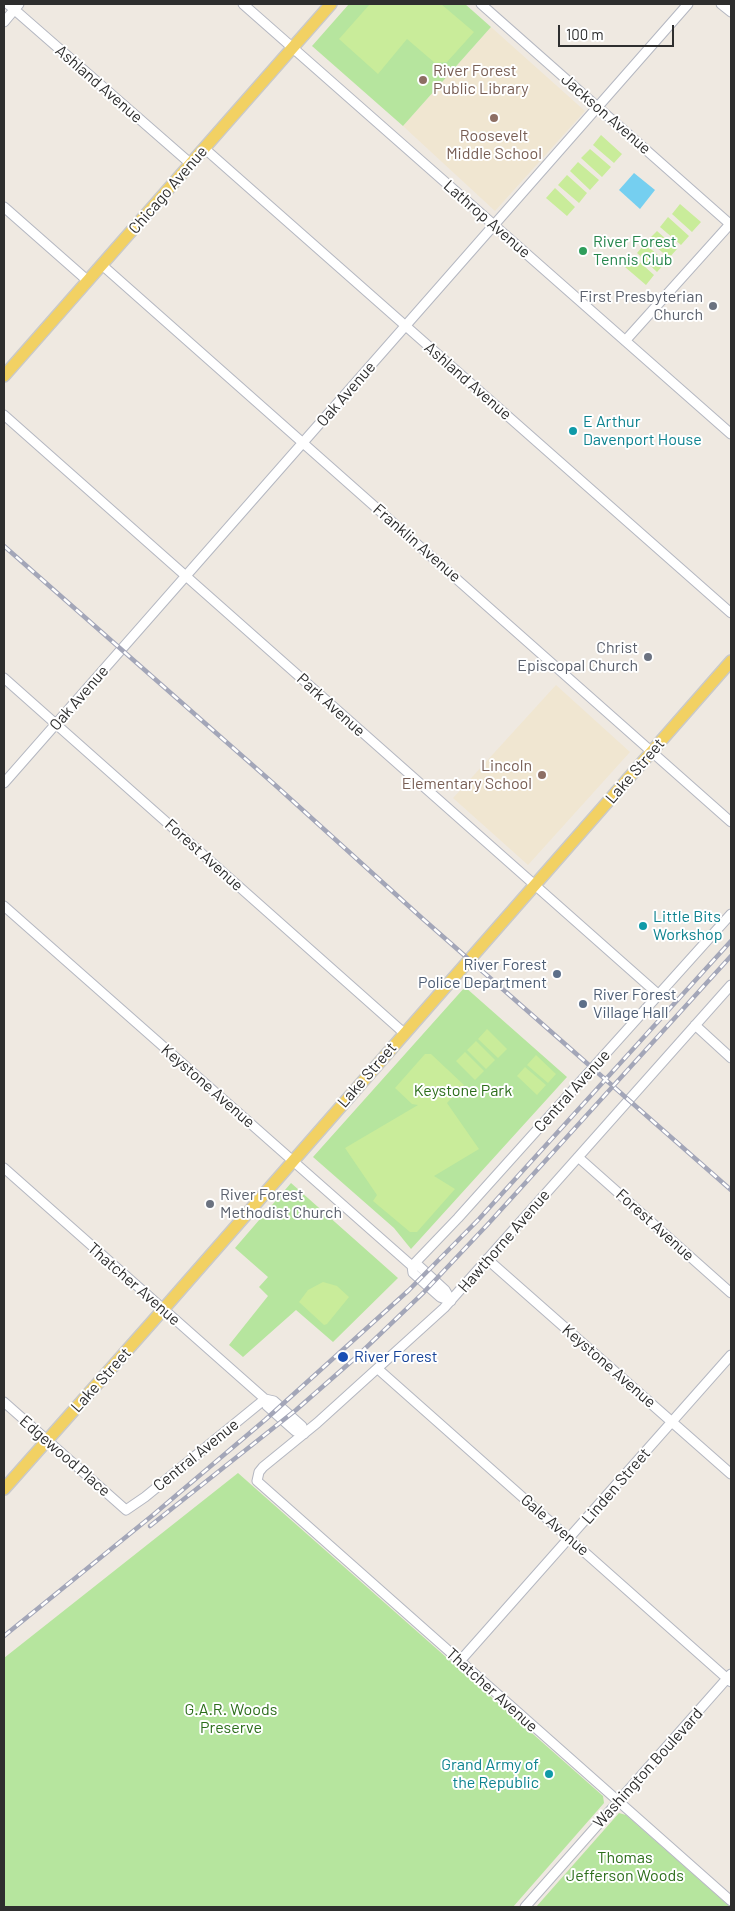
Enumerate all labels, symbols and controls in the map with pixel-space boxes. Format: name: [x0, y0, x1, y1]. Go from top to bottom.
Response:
scale bar: [560, 15, 676, 47]
text: 100 m: [566, 25, 604, 43]
street label: Ashland Avenue: [52, 41, 146, 127]
place label: River Forest Public Library: [433, 61, 529, 99]
street label: Jackson Avenue: [557, 70, 655, 158]
marker: River Forest Public Library: [417, 74, 429, 86]
marker: Roosevelt Middle School: [488, 112, 500, 124]
place label: Roosevelt Middle School: [446, 126, 542, 164]
street label: Chicago Avenue: [125, 142, 211, 238]
street label: Lathrop Avenue: [440, 176, 534, 262]
place label: River Forest Tennis Club: [593, 232, 677, 270]
marker: River Forest Tennis Club: [577, 245, 589, 257]
place label: First Presbyterian Church: [579, 287, 703, 325]
marker: First Presbyterian Church: [707, 300, 719, 312]
street label: Ashland Avenue: [421, 338, 515, 424]
street label: Oak Avenue: [312, 357, 380, 431]
place label: E Arthur Davenport House: [583, 412, 702, 450]
marker: E Arthur Davenport House: [567, 425, 579, 437]
street label: Franklin Avenue: [369, 500, 465, 586]
place label: Christ Episcopal Church: [517, 638, 638, 676]
marker: Christ Episcopal Church: [642, 651, 654, 663]
street label: Oak Avenue: [45, 661, 113, 735]
street label: Park Avenue: [293, 669, 369, 741]
street label: Lake Street: [601, 734, 669, 808]
place label: Lincoln Elementary School: [402, 756, 532, 794]
marker: Lincoln Elementary School: [536, 769, 548, 781]
street label: Forest Avenue: [161, 815, 247, 895]
place label: Little Bits Workshop: [653, 907, 723, 945]
marker: Little Bits Workshop: [637, 920, 649, 932]
place label: River Forest Police Department: [418, 955, 547, 993]
marker: River Forest Police Department: [551, 968, 563, 980]
place label: River Forest Village Hall: [593, 985, 677, 1023]
marker: River Forest Village Hall: [577, 998, 589, 1010]
street label: Lake Street: [333, 1038, 401, 1112]
street label: Keystone Avenue: [157, 1040, 259, 1132]
street label: Central Avenue: [530, 1046, 614, 1136]
park label: Keystone Park: [414, 1081, 512, 1101]
place label: River Forest Methodist Church: [220, 1185, 342, 1223]
street label: Forest Avenue: [612, 1185, 698, 1265]
street label: Hawthorne Avenue: [454, 1186, 554, 1296]
marker: River Forest Methodist Church: [204, 1198, 216, 1210]
street label: Thatcher Avenue: [84, 1238, 184, 1330]
street label: Keystone Avenue: [558, 1320, 660, 1412]
street label: Lake Street: [67, 1344, 135, 1416]
place label: River Forest: [354, 1347, 438, 1367]
marker: River Forest: [336, 1350, 350, 1364]
street label: Edgewood Place: [16, 1411, 114, 1501]
street label: Central Avenue: [149, 1415, 243, 1495]
street label: Linden Street: [578, 1444, 654, 1528]
street label: Gale Avenue: [517, 1490, 593, 1560]
street label: Thatcher Avenue: [442, 1644, 542, 1736]
park label: G.A.R. Woods Preserve: [185, 1700, 277, 1738]
street label: Washington Boulevard: [589, 1704, 707, 1832]
place label: Grand Army of the Republic: [441, 1755, 539, 1793]
marker: Grand Army of the Republic: [543, 1768, 555, 1780]
park label: Thomas Jefferson Woods: [566, 1848, 684, 1886]

